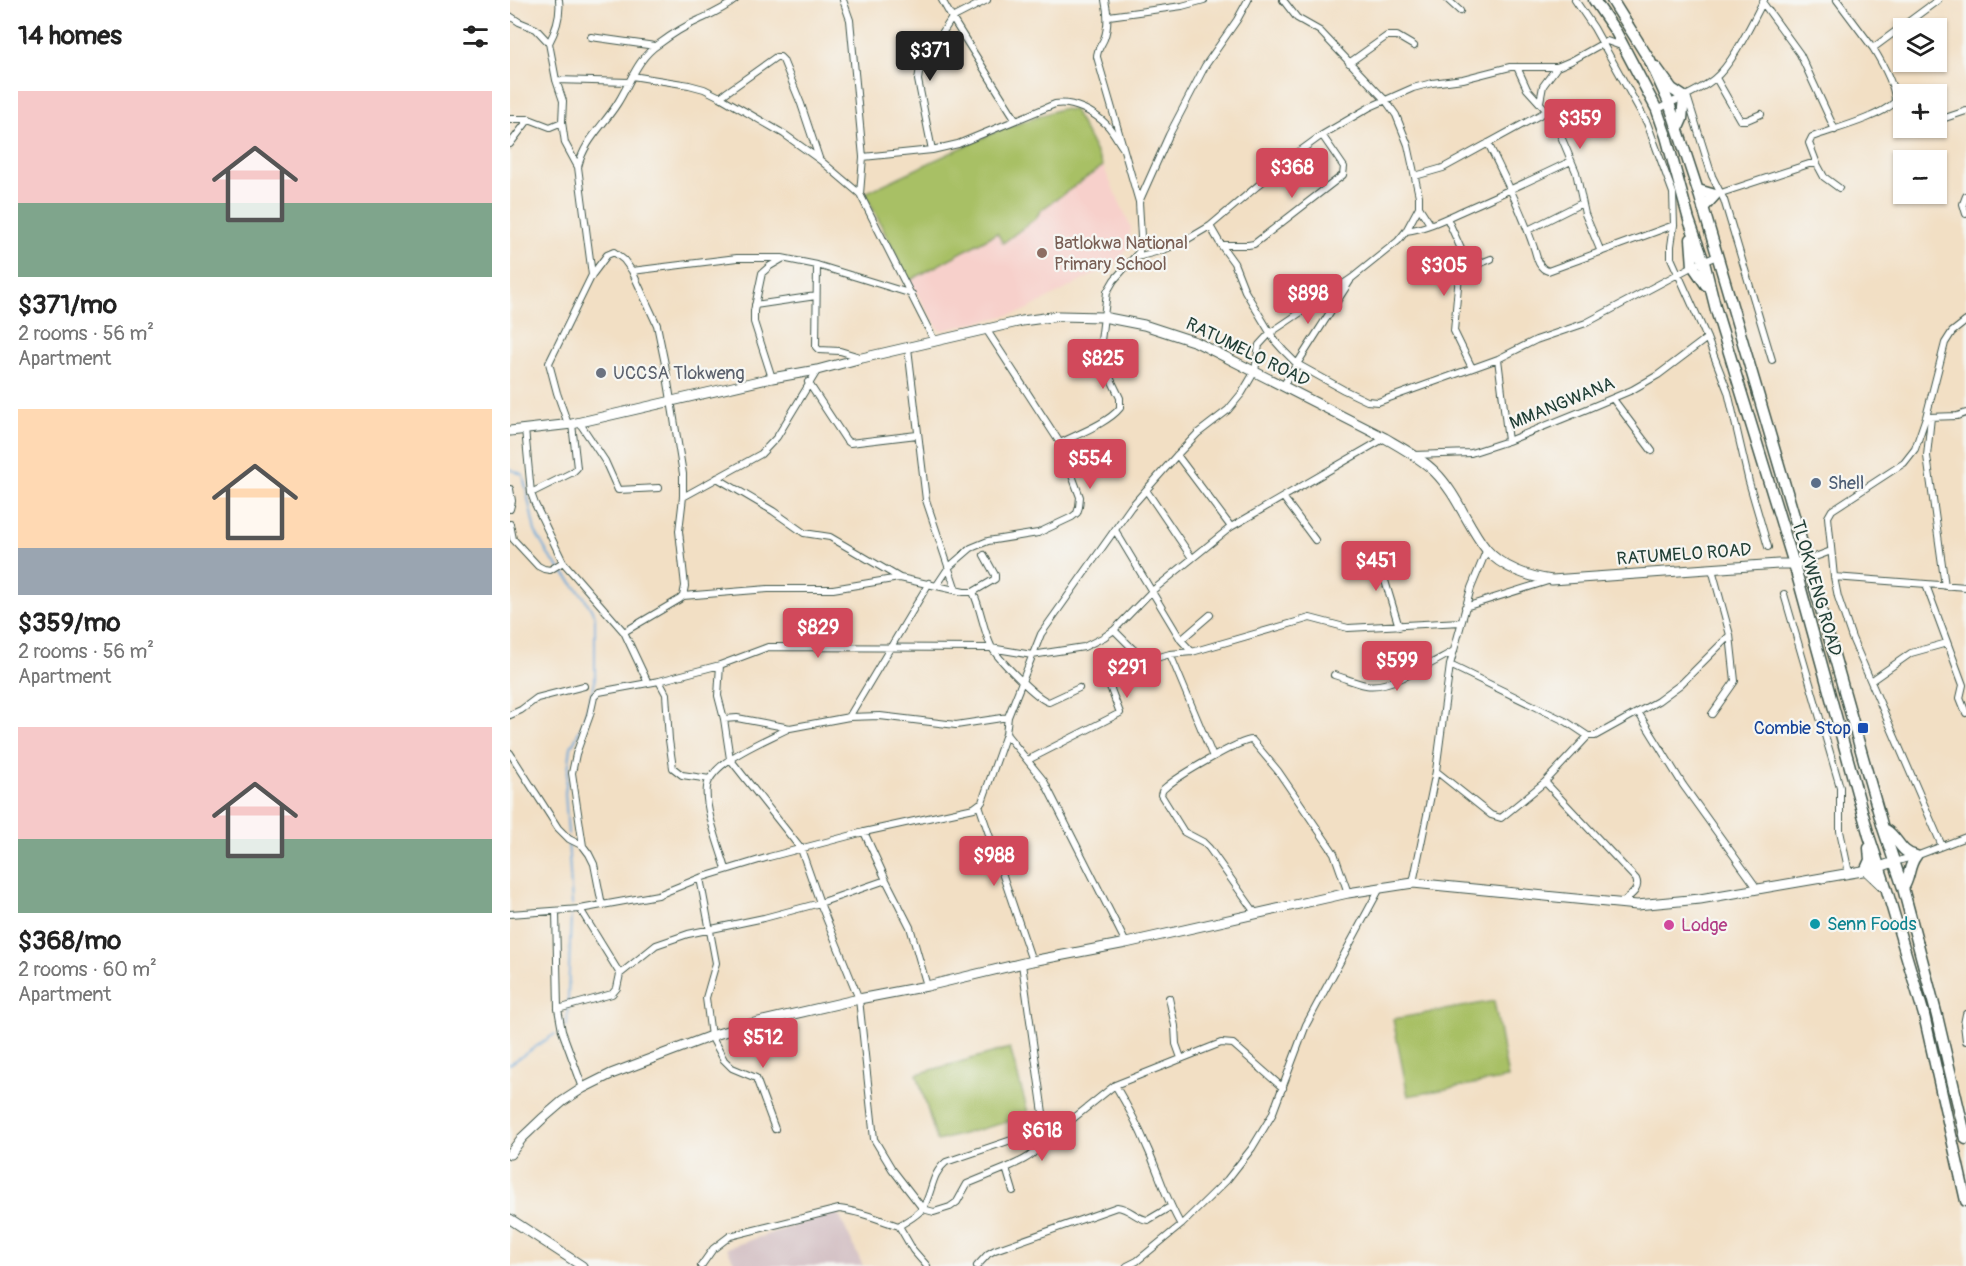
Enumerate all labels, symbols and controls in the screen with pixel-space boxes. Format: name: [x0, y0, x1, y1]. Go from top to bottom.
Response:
map controls: [1893, 18, 1947, 204]
button: layers: [1893, 18, 1947, 72]
text: 14 homes: [18, 20, 122, 52]
icon: filters: [459, 20, 492, 53]
pin: $371: [894, 31, 966, 82]
text: $371: [910, 38, 950, 63]
button: +: [1893, 84, 1947, 138]
pin: $359: [1544, 99, 1616, 150]
text: $359: [1558, 106, 1602, 131]
icon: home: [201, 130, 309, 238]
pin: $368: [1256, 148, 1328, 199]
button: −: [1893, 150, 1947, 204]
text: $368: [1270, 155, 1314, 180]
place label: Batlokwa National Primary School: [1054, 232, 1188, 276]
marker: Batlokwa National Primary School: [1035, 246, 1049, 260]
pin: $305: [1408, 246, 1480, 297]
text: $305: [1421, 253, 1467, 278]
pin: $898: [1272, 274, 1344, 325]
text: $898: [1287, 281, 1329, 306]
text: $371/mo: [18, 289, 117, 321]
street label: RATUMELO ROAD: [1182, 312, 1314, 392]
text: 2 rooms · 56 m²: [18, 321, 154, 346]
pin: $825: [1067, 339, 1139, 390]
text: Apartment: [18, 346, 111, 371]
text: $825: [1082, 346, 1124, 371]
place label: UCCSA Tlokweng: [613, 362, 745, 385]
marker: UCCSA Tlokweng: [594, 366, 608, 380]
street label: MMANGWANA: [1506, 372, 1618, 435]
pin: $554: [1054, 439, 1126, 490]
text: $554: [1068, 446, 1112, 471]
icon: home: [201, 448, 309, 556]
place label: Shell: [1828, 472, 1864, 495]
marker: Shell: [1809, 476, 1823, 490]
street label: TLOKWENG ROAD: [1786, 518, 1847, 659]
street label: RATUMELO ROAD: [1616, 538, 1752, 571]
pin: $451: [1340, 541, 1412, 592]
text: $451: [1355, 548, 1397, 573]
text: $359/mo: [18, 607, 120, 639]
pin: $829: [782, 608, 854, 659]
text: $829: [797, 615, 839, 640]
text: 2 rooms · 56 m²: [18, 639, 154, 664]
pin: $599: [1361, 641, 1433, 692]
pin: $291: [1091, 648, 1163, 699]
text: $599: [1376, 648, 1418, 673]
text: $291: [1107, 655, 1147, 680]
text: Apartment: [18, 664, 111, 689]
place label: Combie Stop: [1754, 717, 1851, 740]
marker: Combie Stop: [1856, 721, 1870, 735]
icon: home: [201, 766, 309, 874]
pin: $988: [958, 836, 1030, 887]
text: $988: [973, 843, 1015, 868]
place label: Senn Foods: [1827, 913, 1916, 936]
place label: Lodge: [1681, 914, 1728, 937]
marker: Senn Foods: [1808, 917, 1822, 931]
marker: Lodge: [1662, 918, 1676, 932]
text: $368/mo: [18, 925, 121, 957]
text: 2 rooms · 60 m²: [18, 957, 157, 982]
text: Apartment: [18, 982, 111, 1007]
pin: $512: [727, 1018, 799, 1069]
text: $512: [743, 1025, 783, 1050]
pin: $618: [1006, 1111, 1078, 1162]
text: $618: [1022, 1118, 1062, 1143]

